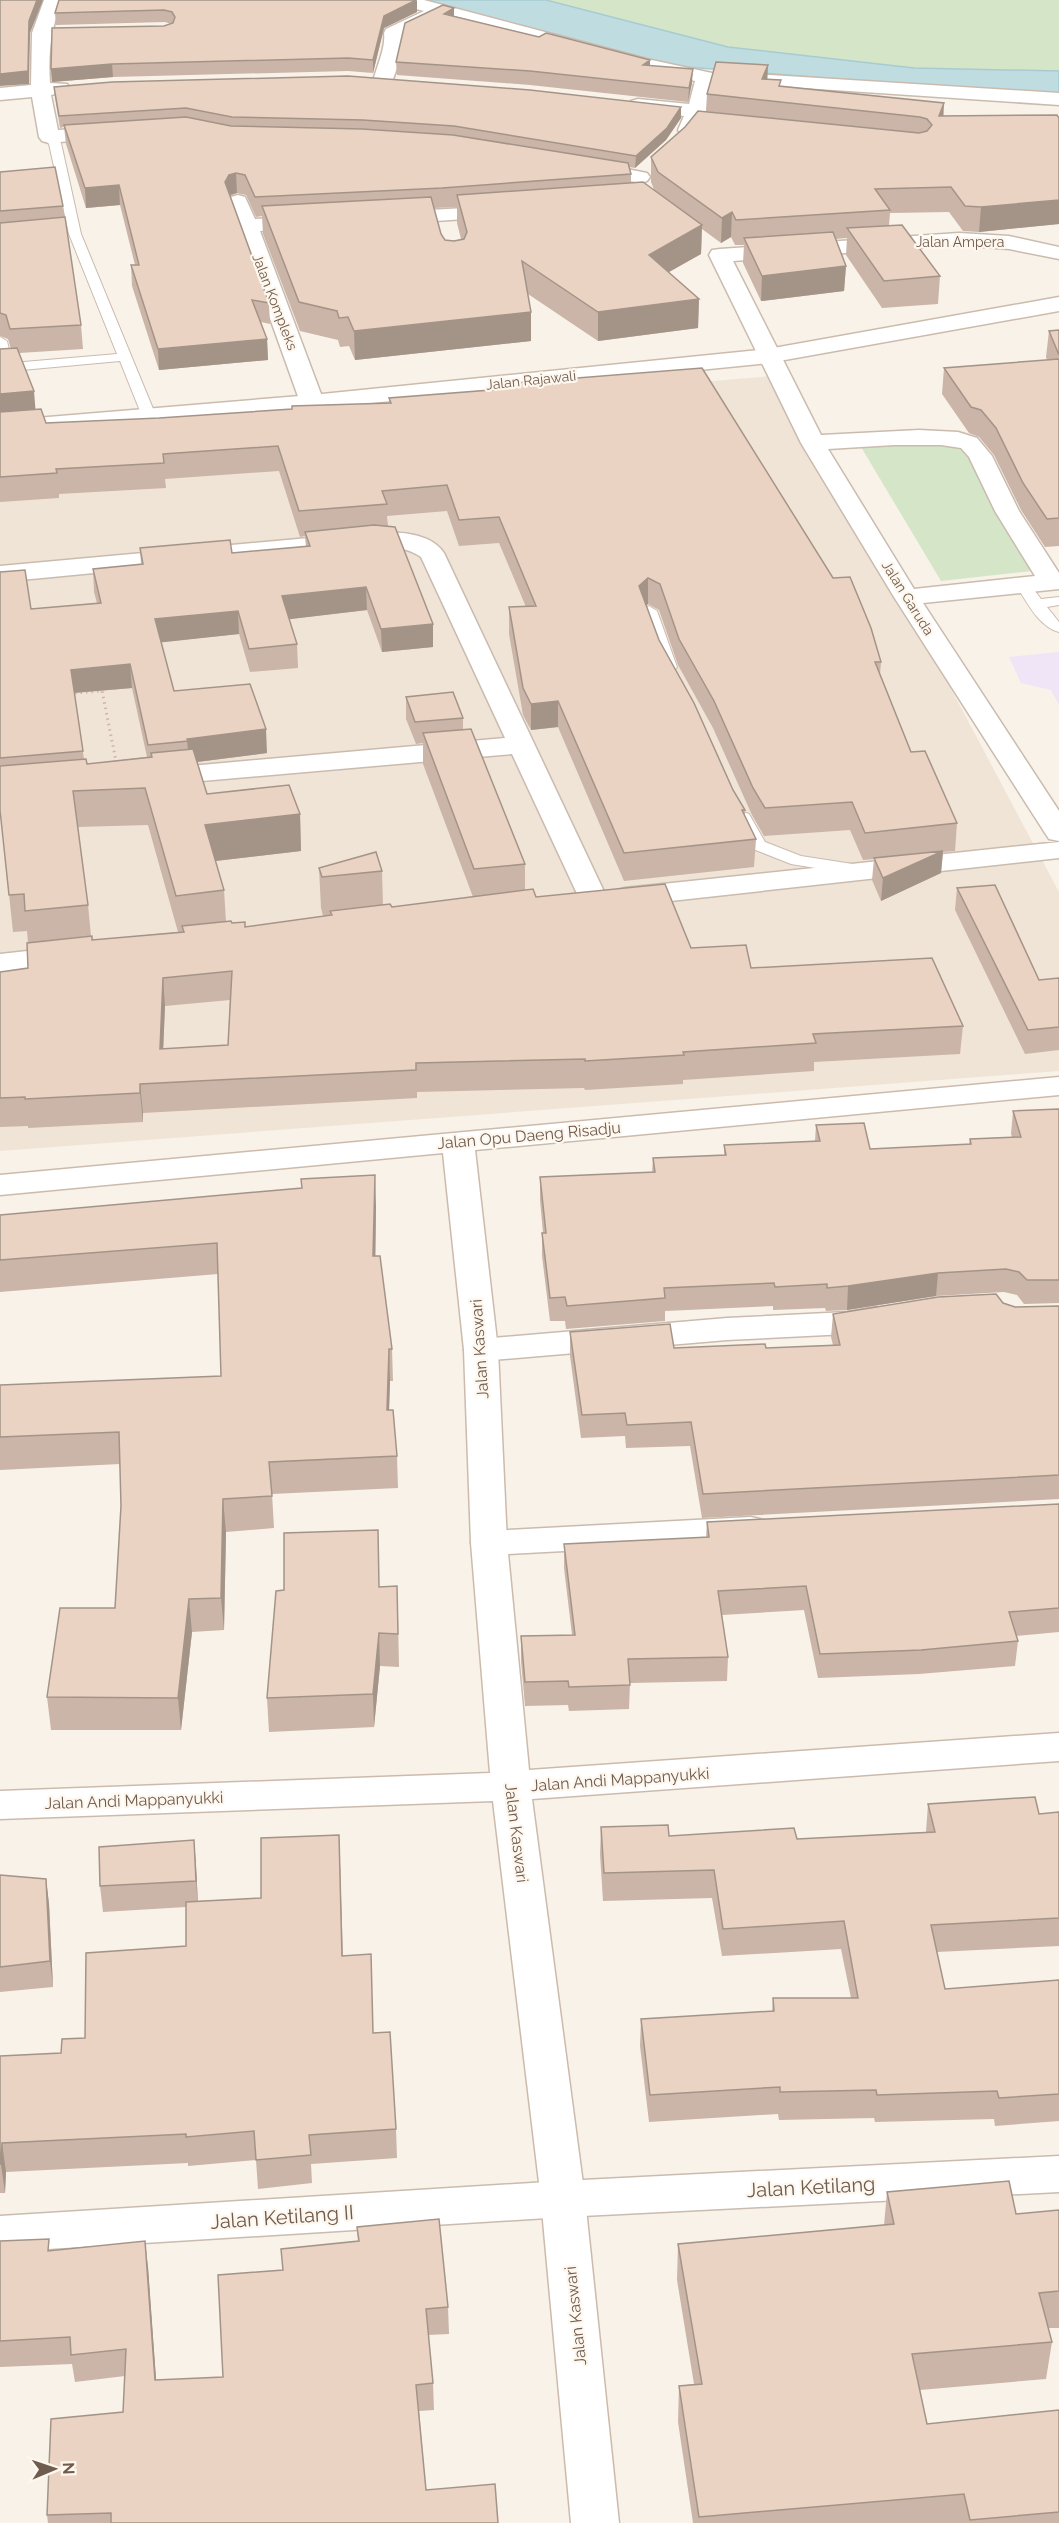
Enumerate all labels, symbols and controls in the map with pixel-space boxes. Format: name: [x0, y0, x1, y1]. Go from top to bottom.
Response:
street label: Jalan Ampera: [916, 234, 1004, 250]
street label: Jalan Kompleks: [249, 252, 301, 353]
street label: Jalan Rajawali: [485, 367, 577, 393]
street label: Jalan Garuda: [879, 558, 937, 638]
street label: Jalan Opu Daeng Risadju: [436, 1118, 622, 1153]
street label: Jalan Kaswari: [467, 1298, 492, 1399]
street label: Jalan Andi Mappanyukki: [530, 1764, 710, 1795]
street label: Jalan Kaswari: [501, 1782, 532, 1884]
street label: Jalan Andi Mappanyukki: [44, 1788, 224, 1813]
street label: Jalan Ketilang: [746, 2172, 876, 2202]
street label: Jalan Ketilang II: [209, 2200, 355, 2234]
street label: Jalan Kaswari: [561, 2265, 590, 2367]
north arrow: [24, 2439, 84, 2499]
text: N: [59, 2462, 78, 2475]

